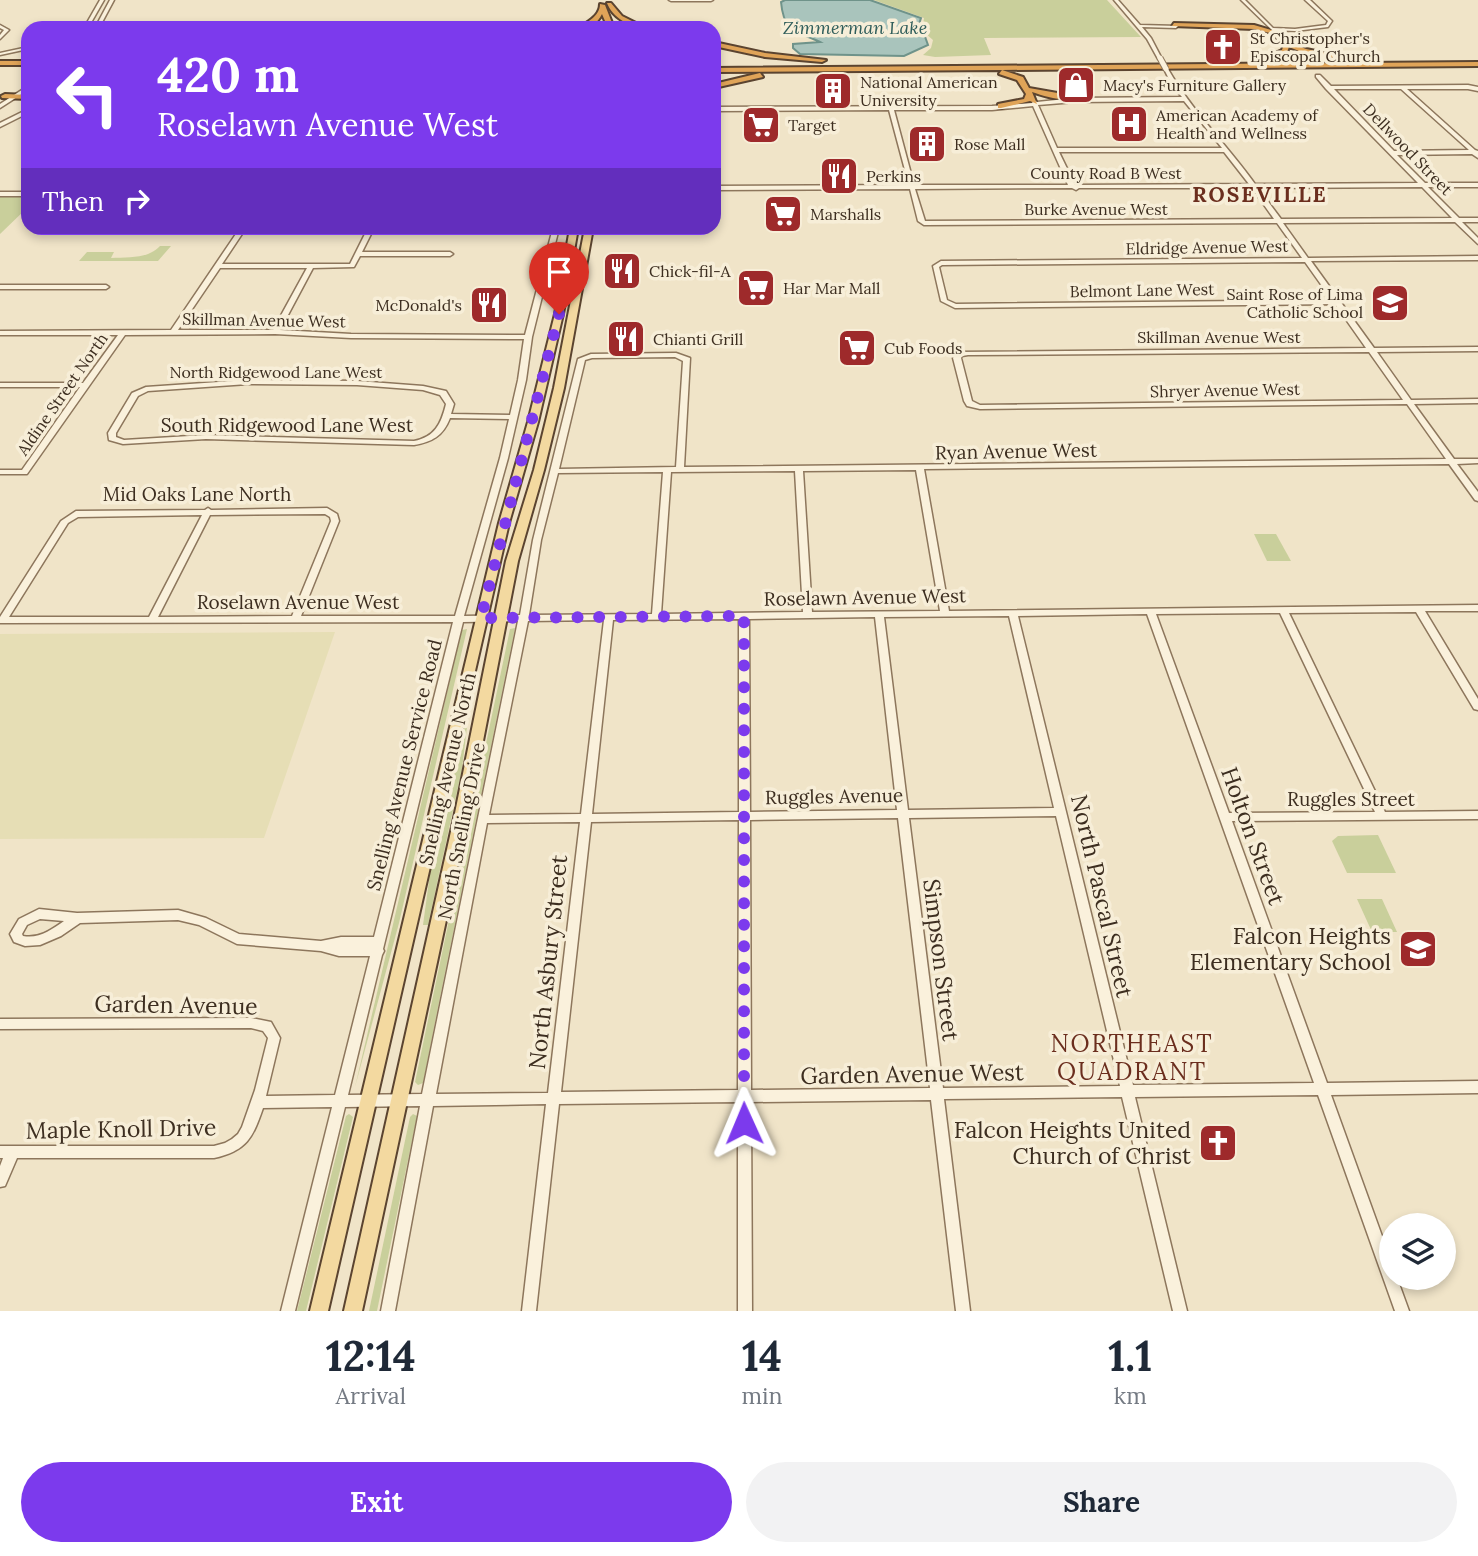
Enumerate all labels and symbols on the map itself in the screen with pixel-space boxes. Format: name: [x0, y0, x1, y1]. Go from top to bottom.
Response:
water label: Zimmerman Lake: [783, 16, 927, 39]
church icon: St Christopher's Episcopal Church: [1202, 26, 1244, 68]
place label: St Christopher's Episcopal Church: [1250, 28, 1381, 66]
shop icon: Macy's Furniture Gallery: [1055, 64, 1097, 106]
building icon: National American University: [812, 70, 854, 112]
place label: National American University: [860, 72, 998, 110]
place label: Macy's Furniture Gallery: [1103, 75, 1287, 95]
street label: Dellwood Street: [1359, 99, 1457, 200]
hospital icon: American Academy of Health and Wellness: [1108, 103, 1150, 145]
supermarket icon: Target: [740, 104, 782, 146]
place label: American Academy of Health and Wellness: [1155, 105, 1319, 143]
place label: Target: [788, 115, 837, 135]
building icon: Rose Mall: [906, 123, 948, 165]
place label: Rose Mall: [954, 134, 1025, 154]
restaurant icon: Perkins: [818, 155, 860, 197]
street label: County Road B West: [1030, 163, 1183, 183]
place label: Perkins: [866, 166, 921, 186]
district label: ROSEVILLE: [1192, 181, 1328, 208]
supermarket icon: Marshalls: [762, 193, 804, 235]
street label: Burke Avenue West: [1024, 199, 1169, 219]
place label: Marshalls: [810, 204, 881, 224]
street label: Eldridge Avenue West: [1126, 236, 1289, 258]
pin: [529, 242, 589, 314]
restaurant icon: Chick-fil-A: [601, 250, 643, 292]
place label: Chick-fil-A: [649, 261, 732, 281]
supermarket icon: Har Mar Mall: [735, 267, 777, 309]
place label: Har Mar Mall: [783, 278, 880, 298]
street label: Belmont Lane West: [1070, 279, 1215, 301]
school or university icon: Saint Rose of Lima Catholic School: [1369, 282, 1411, 324]
restaurant icon: McDonald's: [468, 284, 510, 326]
place label: Saint Rose of Lima Catholic School: [1226, 284, 1363, 322]
place label: McDonald's: [375, 295, 462, 315]
street label: Skillman Avenue West: [182, 309, 347, 331]
restaurant icon: Chianti Grill: [605, 318, 647, 360]
supermarket icon: Cub Foods: [836, 327, 878, 369]
street label: Skillman Avenue West: [1137, 327, 1302, 347]
street label: Aldine Street North: [12, 329, 112, 460]
place label: Chianti Grill: [653, 329, 743, 349]
place label: Cub Foods: [884, 338, 962, 358]
street label: North Ridgewood Lane West: [169, 362, 383, 382]
street label: Shryer Avenue West: [1150, 379, 1301, 401]
street label: South Ridgewood Lane West: [161, 413, 414, 437]
street label: Ryan Avenue West: [935, 438, 1098, 464]
street label: Mid Oaks Lane North: [103, 482, 291, 506]
street label: Roselawn Avenue West: [764, 583, 967, 611]
street label: Roselawn Avenue West: [197, 590, 400, 614]
street label: Snelling Avenue Service Road: [361, 637, 447, 893]
street label: Snelling Avenue North: [413, 670, 481, 868]
street label: North Snelling Drive: [432, 740, 490, 922]
street label: Holton Street: [1215, 763, 1292, 909]
street label: Ruggles Avenue: [765, 783, 903, 809]
street label: Ruggles Street: [1287, 787, 1416, 811]
street label: North Pascal Street: [1065, 792, 1140, 1000]
street label: North Asbury Street: [522, 853, 573, 1071]
street label: Simpson Street: [917, 877, 966, 1043]
place label: Falcon Heights Elementary School: [1190, 921, 1391, 976]
school or university icon: Falcon Heights Elementary School: [1397, 928, 1439, 970]
street label: Garden Avenue: [94, 989, 258, 1020]
district label: NORTHEAST QUADRANT: [1050, 1028, 1214, 1087]
street label: Garden Avenue West: [800, 1057, 1024, 1090]
position arrow: [707, 1086, 781, 1160]
street label: Maple Knoll Drive: [25, 1112, 217, 1145]
place label: Falcon Heights United Church of Christ: [954, 1115, 1191, 1170]
church icon: Falcon Heights United Church of Christ: [1197, 1122, 1239, 1164]

